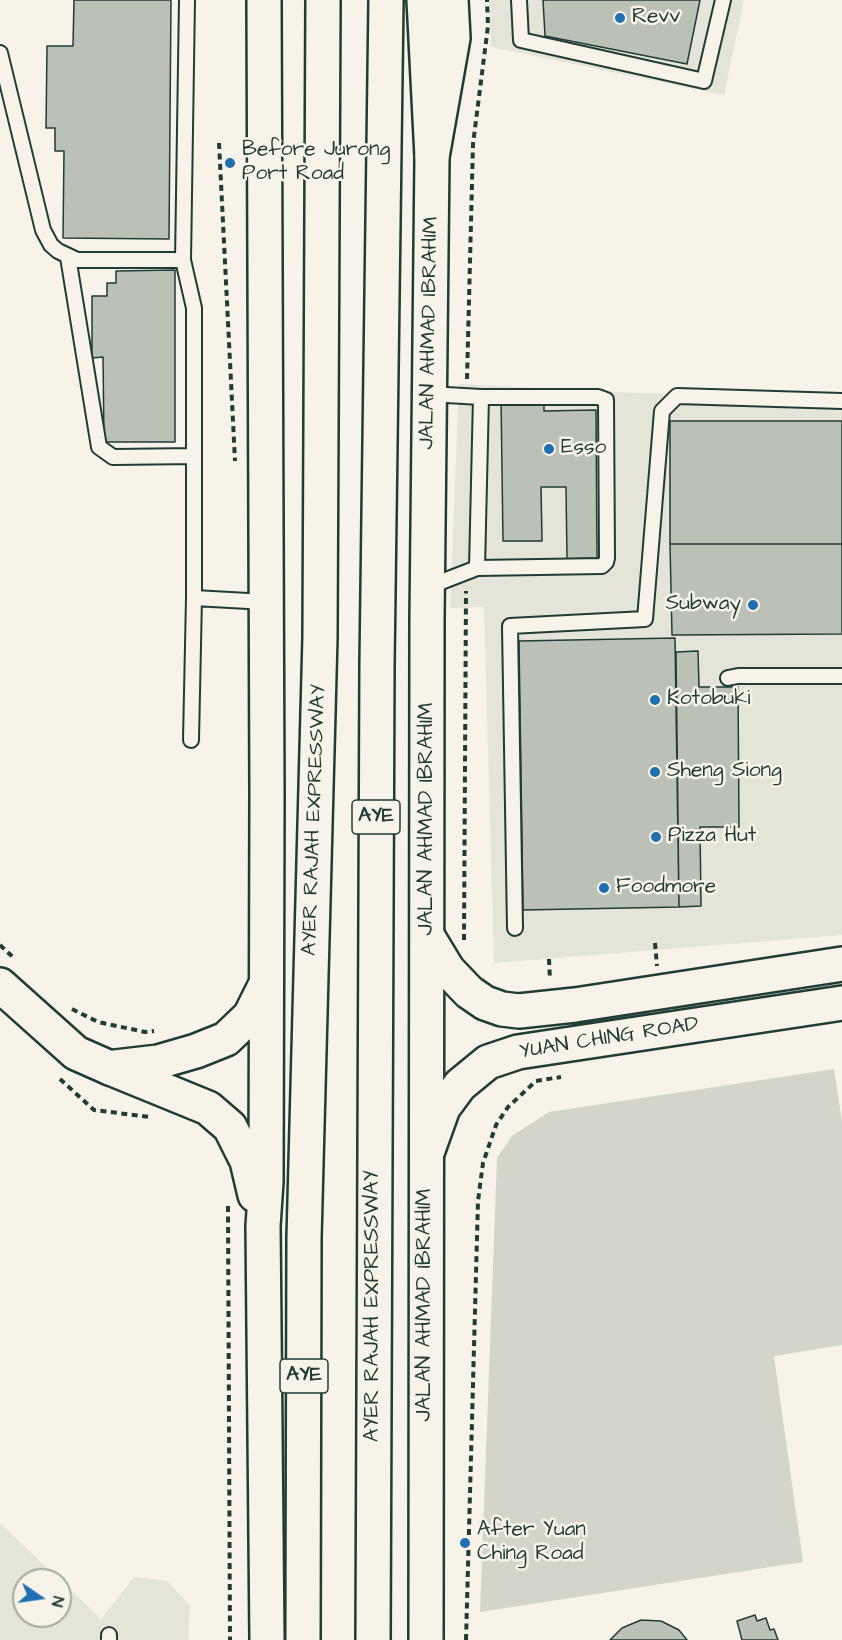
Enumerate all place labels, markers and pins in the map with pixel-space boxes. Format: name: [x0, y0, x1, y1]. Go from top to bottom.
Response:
place label: Revv: [632, 5, 680, 31]
marker: Revv: [613, 11, 627, 25]
place label: Before Jurong Port Road: [242, 138, 390, 188]
marker: Before Jurong Port Road: [223, 156, 237, 170]
place label: Esso: [561, 436, 606, 462]
marker: Esso: [542, 442, 556, 456]
place label: Subway: [666, 592, 741, 618]
marker: Subway: [746, 598, 760, 612]
place label: Kotobuki: [667, 687, 750, 713]
marker: Kotobuki: [648, 693, 662, 707]
place label: Sheng Siong: [667, 759, 782, 785]
marker: Sheng Siong: [648, 765, 662, 779]
place label: Pizza Hut: [668, 824, 756, 850]
marker: Pizza Hut: [649, 830, 663, 844]
place label: Foodmore: [616, 875, 716, 901]
marker: Foodmore: [597, 881, 611, 895]
place label: After Yuan Ching Road: [477, 1518, 586, 1568]
marker: After Yuan Ching Road: [458, 1536, 472, 1550]

